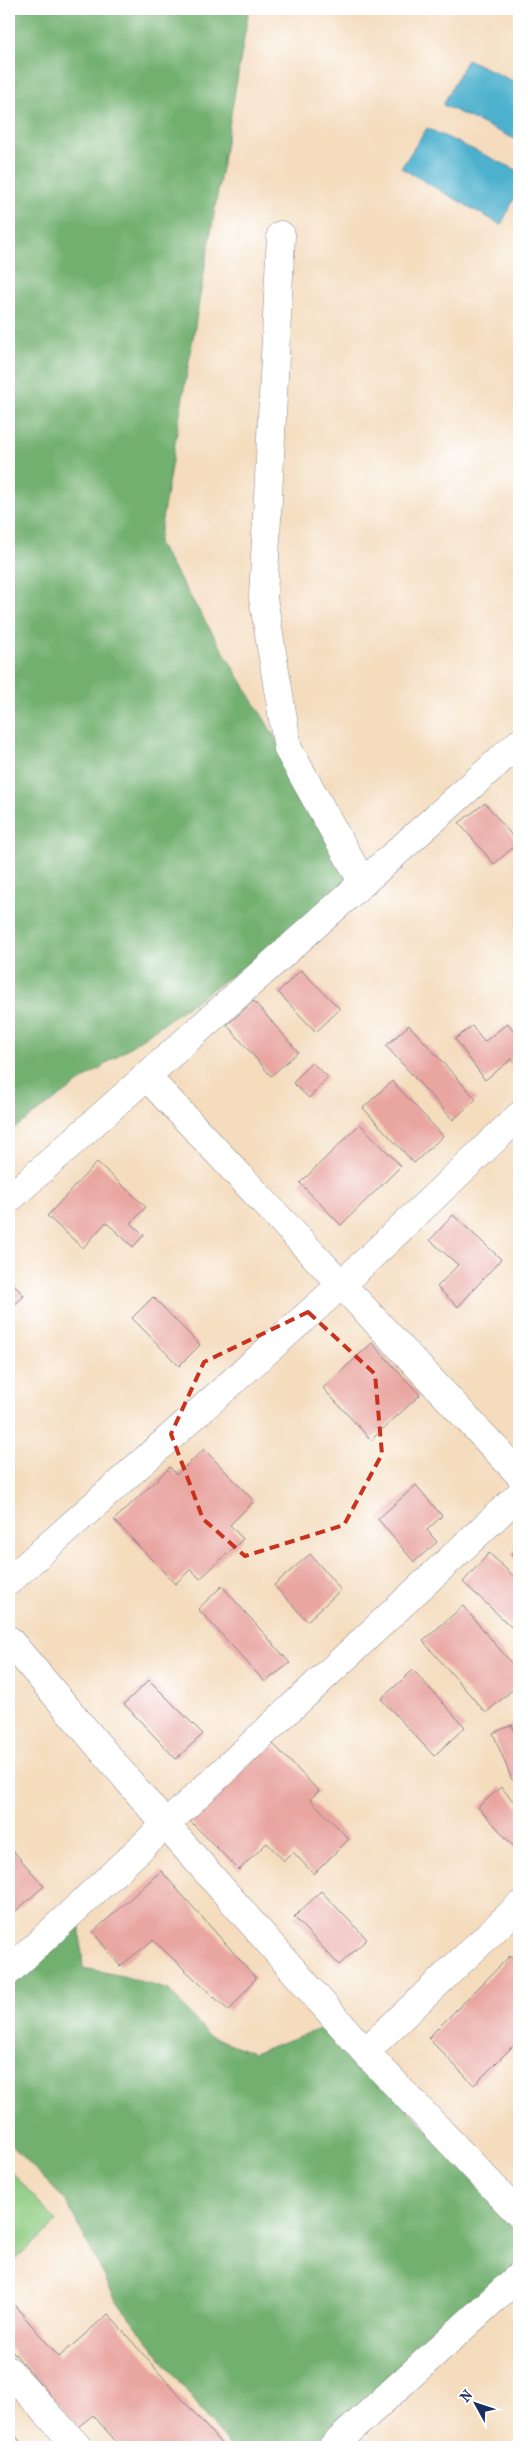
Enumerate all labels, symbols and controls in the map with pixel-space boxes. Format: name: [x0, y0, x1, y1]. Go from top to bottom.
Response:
north arrow: [450, 2378, 500, 2428]
text: N: [456, 2386, 477, 2405]

